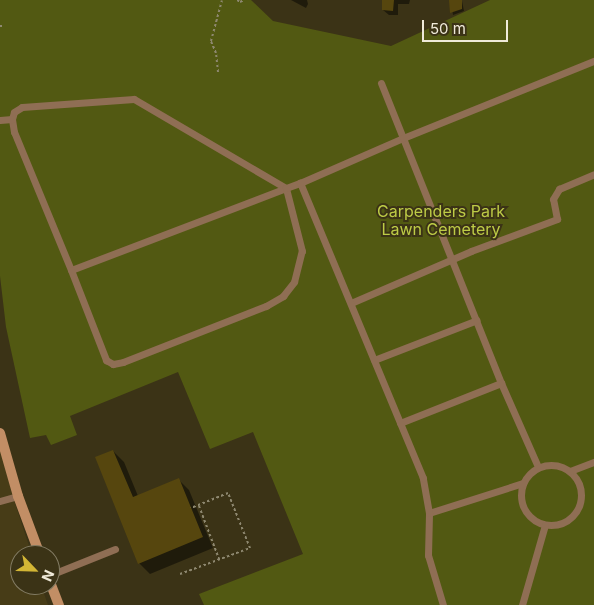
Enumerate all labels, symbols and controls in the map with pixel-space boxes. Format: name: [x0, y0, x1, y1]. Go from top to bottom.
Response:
scale bar: [424, 10, 510, 42]
text: 50 m: [430, 19, 466, 38]
park label: Carpenders Park Lawn Cemetery: [377, 201, 505, 239]
north arrow: [10, 545, 60, 595]
text: N: [38, 568, 58, 584]

